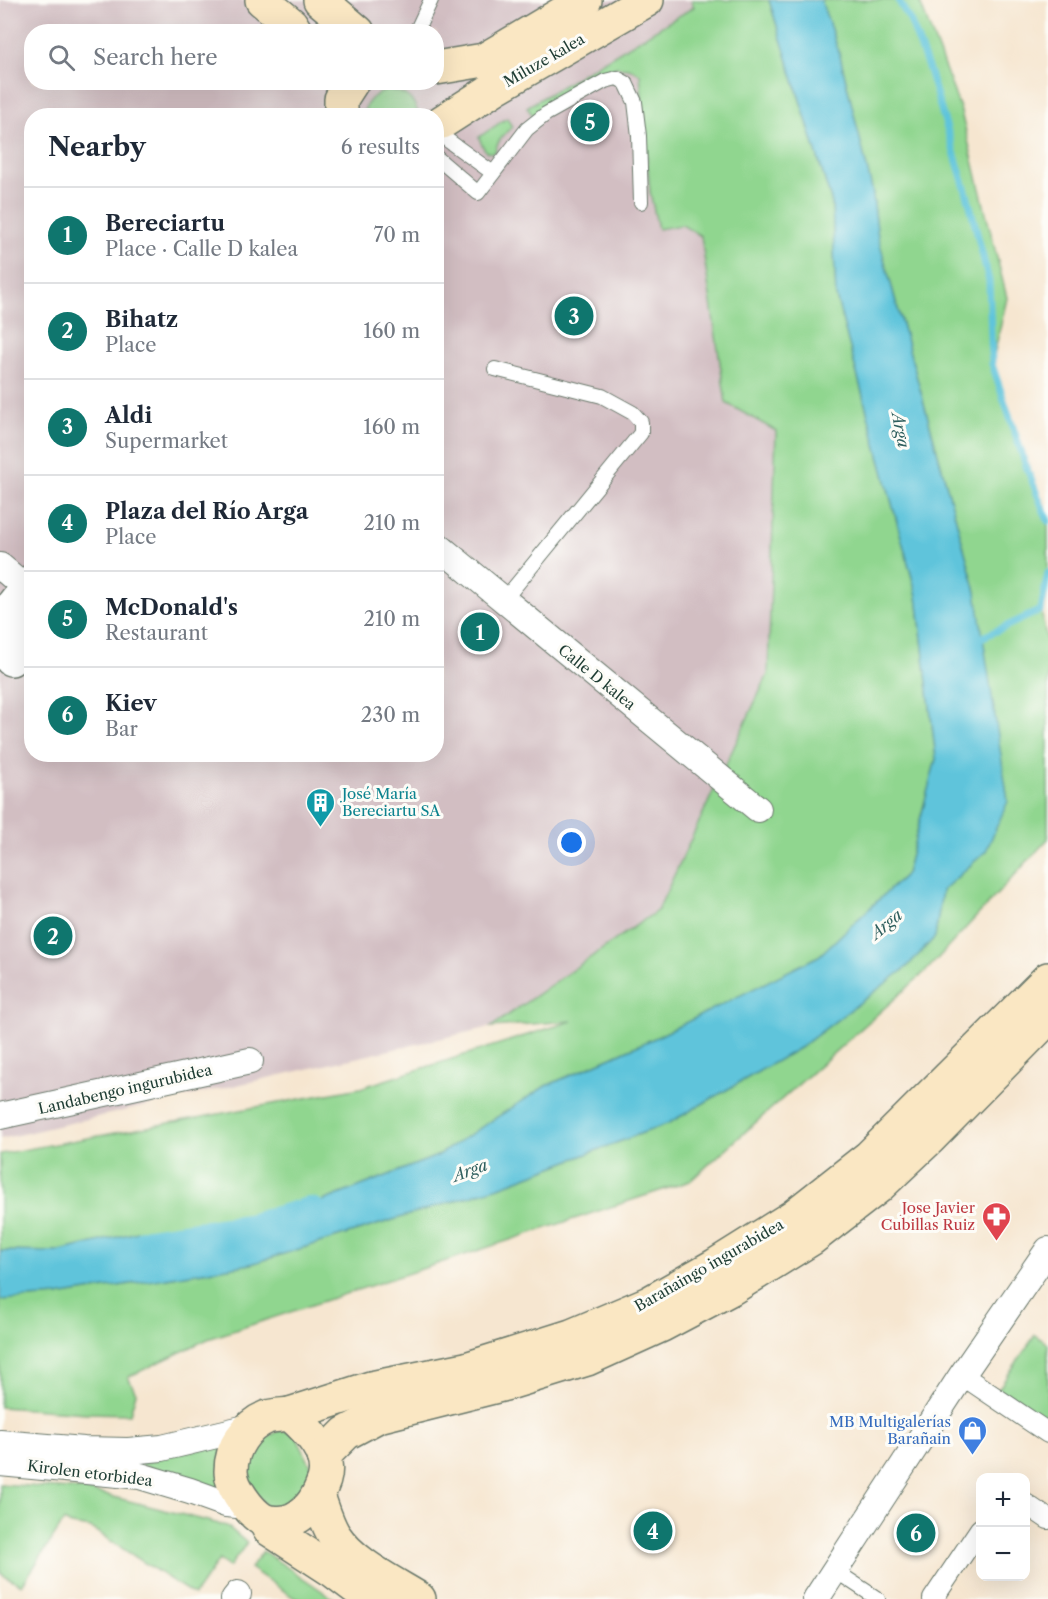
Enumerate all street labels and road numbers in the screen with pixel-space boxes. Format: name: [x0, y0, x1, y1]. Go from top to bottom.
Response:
street label: Miluze kalea: [500, 29, 588, 91]
street label: Calle D kalea: [555, 640, 640, 714]
street label: Landabengo ingurubidea: [36, 1060, 214, 1118]
street label: Barañaingo ingurabidea: [631, 1214, 787, 1315]
street label: Kirolen etorbidea: [26, 1456, 154, 1490]

